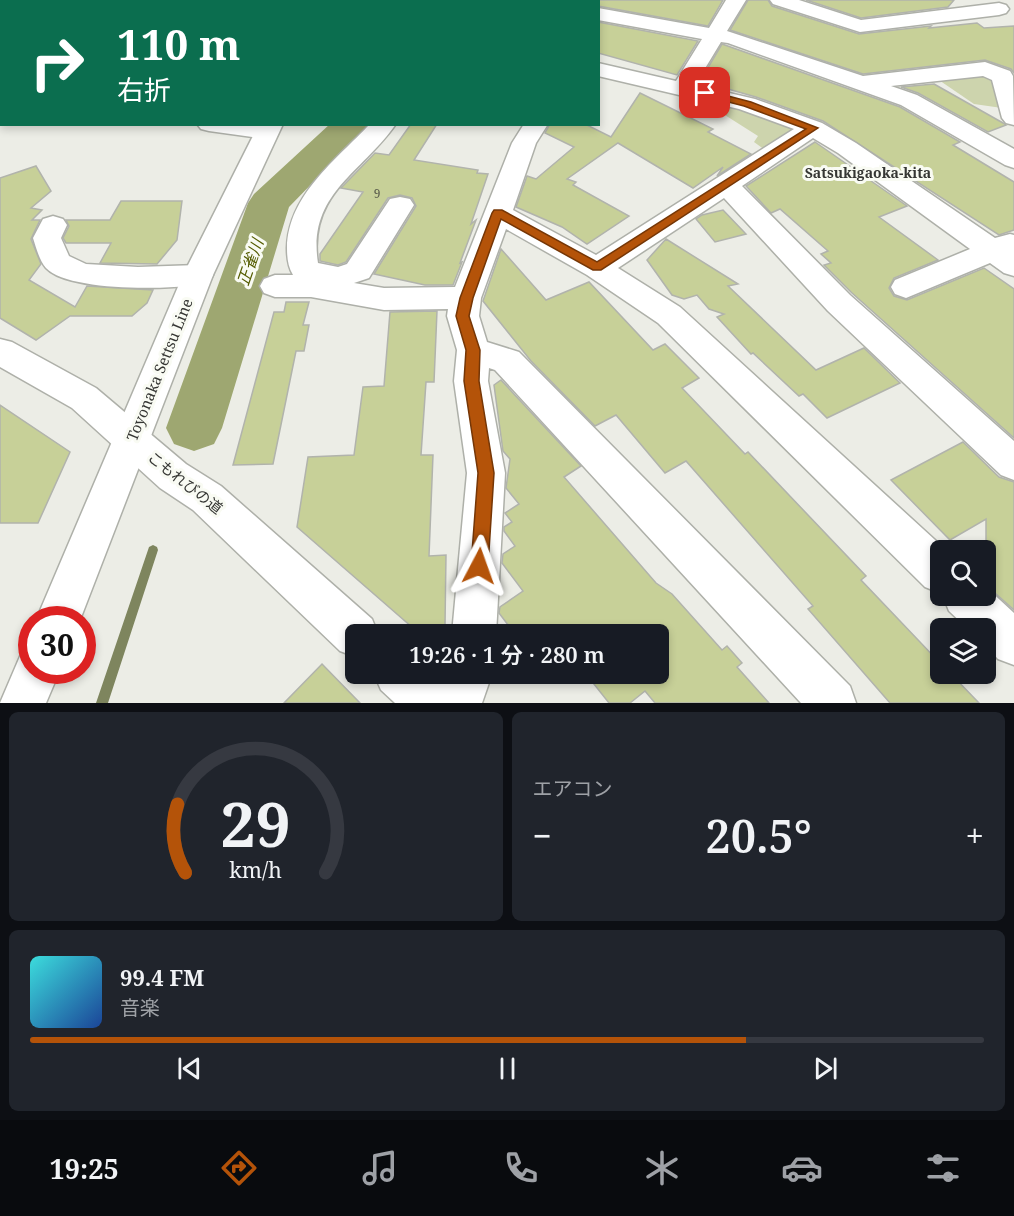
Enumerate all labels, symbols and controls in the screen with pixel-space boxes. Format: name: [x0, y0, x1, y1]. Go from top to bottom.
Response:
text: 110 m: [117, 15, 241, 72]
icon: right: [18, 24, 96, 102]
pin: [679, 67, 730, 118]
text: 右折: [117, 71, 171, 108]
icon: arrive: [688, 76, 721, 109]
district label: Satsukigaoka-kita: [805, 163, 931, 182]
house number: 9: [374, 185, 380, 202]
water label: 正雀川: [232, 234, 269, 288]
street label: Toyonaka Settsu Line: [121, 295, 197, 444]
street label: こもれびの道: [144, 447, 227, 518]
position arrow: [447, 534, 511, 598]
map controls: [930, 540, 996, 684]
button: search: [930, 540, 996, 606]
speed limit sign: 30: [18, 606, 96, 684]
button: layers: [930, 618, 996, 684]
text: 19:26 · 1 分 · 280 m: [409, 639, 605, 669]
text: エアコン: [533, 775, 613, 802]
text: 29: [220, 780, 291, 865]
text: 20.5°: [705, 805, 812, 866]
text: −: [533, 813, 552, 858]
text: +: [966, 813, 984, 858]
text: km/h: [229, 856, 282, 885]
text: 99.4 FM: [120, 962, 204, 992]
text: 音楽: [120, 994, 160, 1021]
icon: previous: [173, 1052, 206, 1085]
icon: pause: [491, 1052, 524, 1085]
icon: next: [809, 1052, 842, 1085]
icon: directions: [218, 1147, 260, 1189]
icon: music: [359, 1147, 401, 1189]
icon: phone: [500, 1147, 542, 1189]
icon: climate: [641, 1147, 683, 1189]
icon: car: [781, 1147, 823, 1189]
icon: filters: [922, 1147, 964, 1189]
text: 19:25: [49, 1150, 119, 1187]

